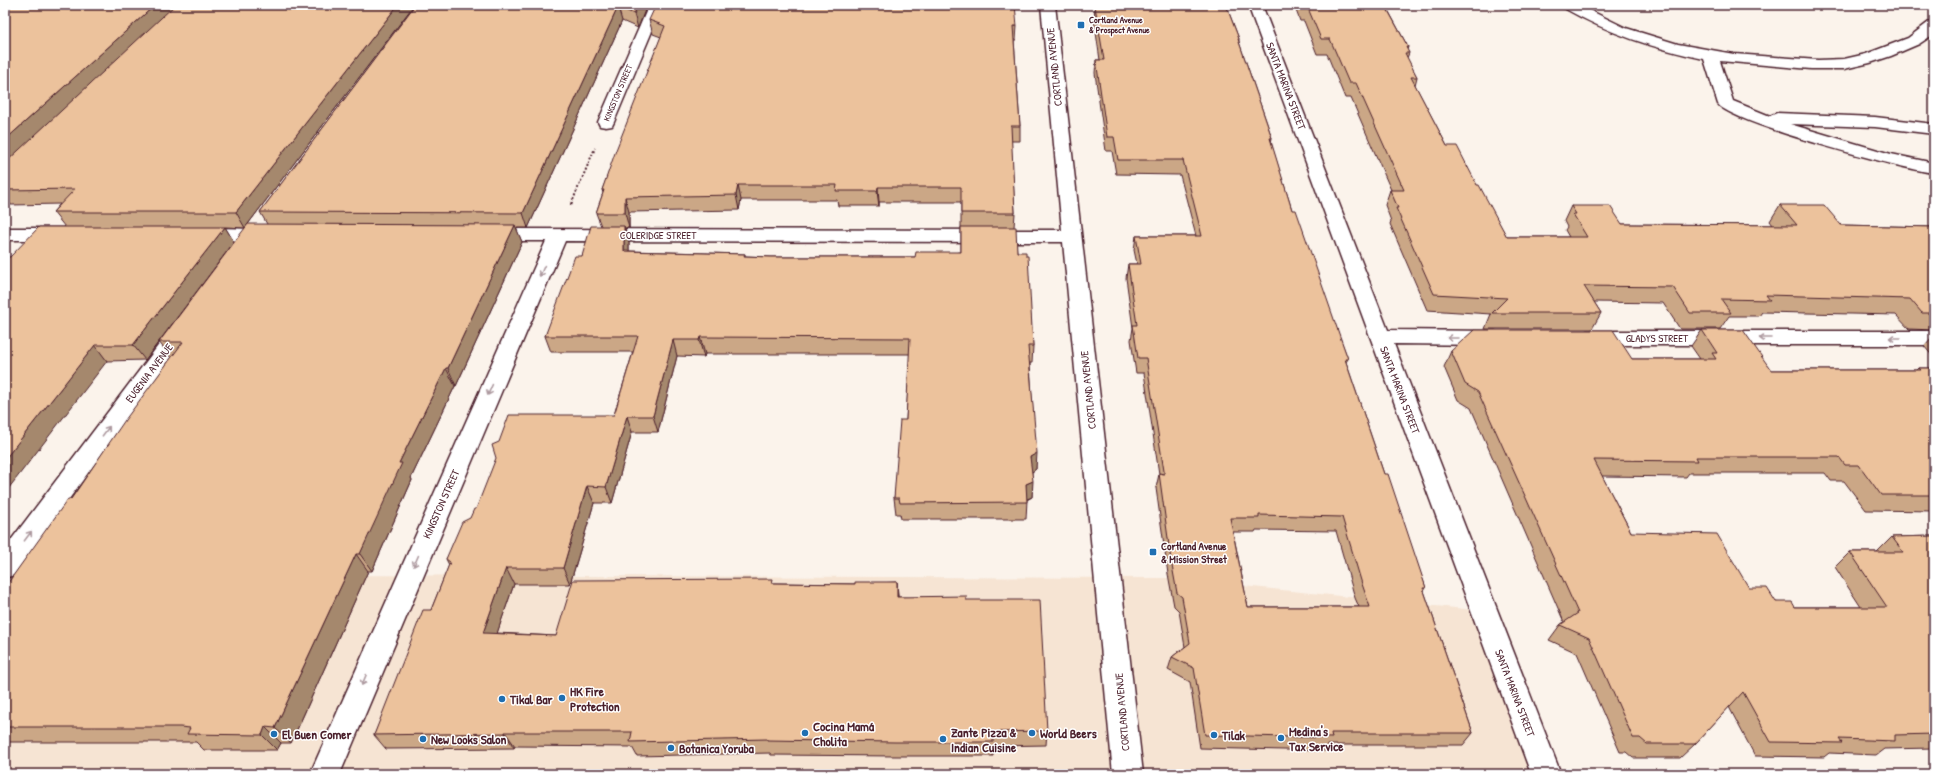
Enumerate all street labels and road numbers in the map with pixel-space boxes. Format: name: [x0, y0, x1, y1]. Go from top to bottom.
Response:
street label: CORTLAND AVENUE: [1043, 27, 1065, 107]
street label: SANTA MARINA STREET: [1263, 40, 1309, 133]
street label: KINGSTON STREET: [601, 62, 636, 123]
street label: COLERIDGE STREET: [620, 228, 697, 242]
street label: GLADYS STREET: [1626, 331, 1689, 345]
street label: EUGENIA AVENUE: [122, 341, 176, 405]
street label: SANTA MARINA STREET: [1377, 344, 1423, 437]
street label: CORTLAND AVENUE: [1077, 350, 1099, 430]
street label: KINGSTON STREET: [420, 466, 463, 541]
street label: SANTA MARINA STREET: [1492, 647, 1538, 740]
street label: CORTLAND AVENUE: [1112, 672, 1132, 752]

